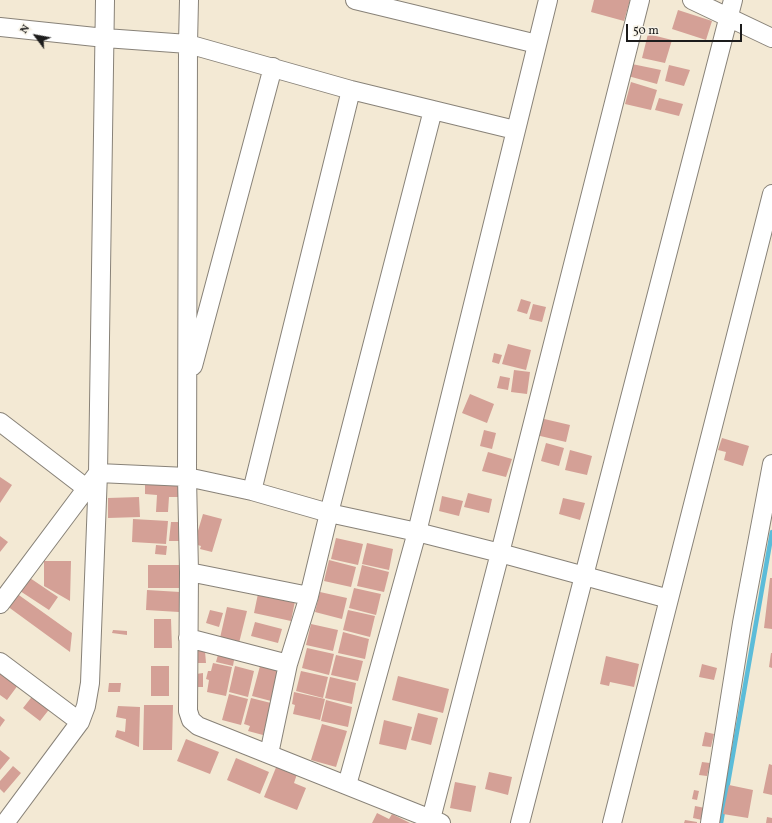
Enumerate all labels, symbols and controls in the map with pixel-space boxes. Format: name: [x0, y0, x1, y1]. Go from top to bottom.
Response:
north arrow: [16, 16, 56, 56]
scale bar: [628, 16, 744, 42]
text: N: [17, 22, 34, 37]
text: 50 m: [633, 23, 659, 39]

